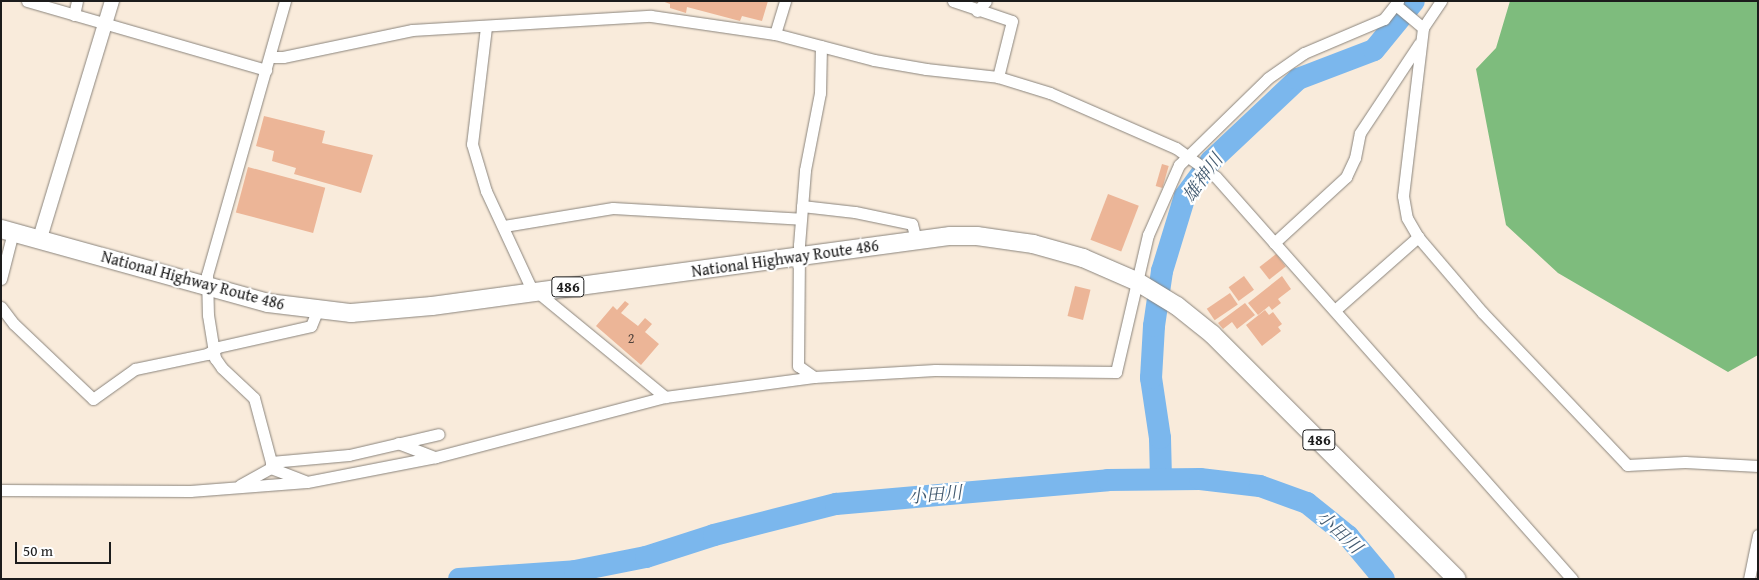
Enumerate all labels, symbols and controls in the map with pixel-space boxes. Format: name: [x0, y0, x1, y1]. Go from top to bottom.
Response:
water label: 雄神川: [1178, 150, 1228, 206]
street label: National Highway Route 486: [690, 235, 880, 281]
street label: National Highway Route 486: [99, 246, 287, 314]
road number: 486: [550, 274, 586, 300]
house number: 2: [628, 330, 634, 346]
road number: 486: [1302, 428, 1336, 452]
water label: 小田川: [907, 482, 963, 508]
water label: 小田川: [1312, 506, 1366, 558]
scale bar: [18, 532, 114, 564]
text: 50 m: [23, 540, 53, 561]

